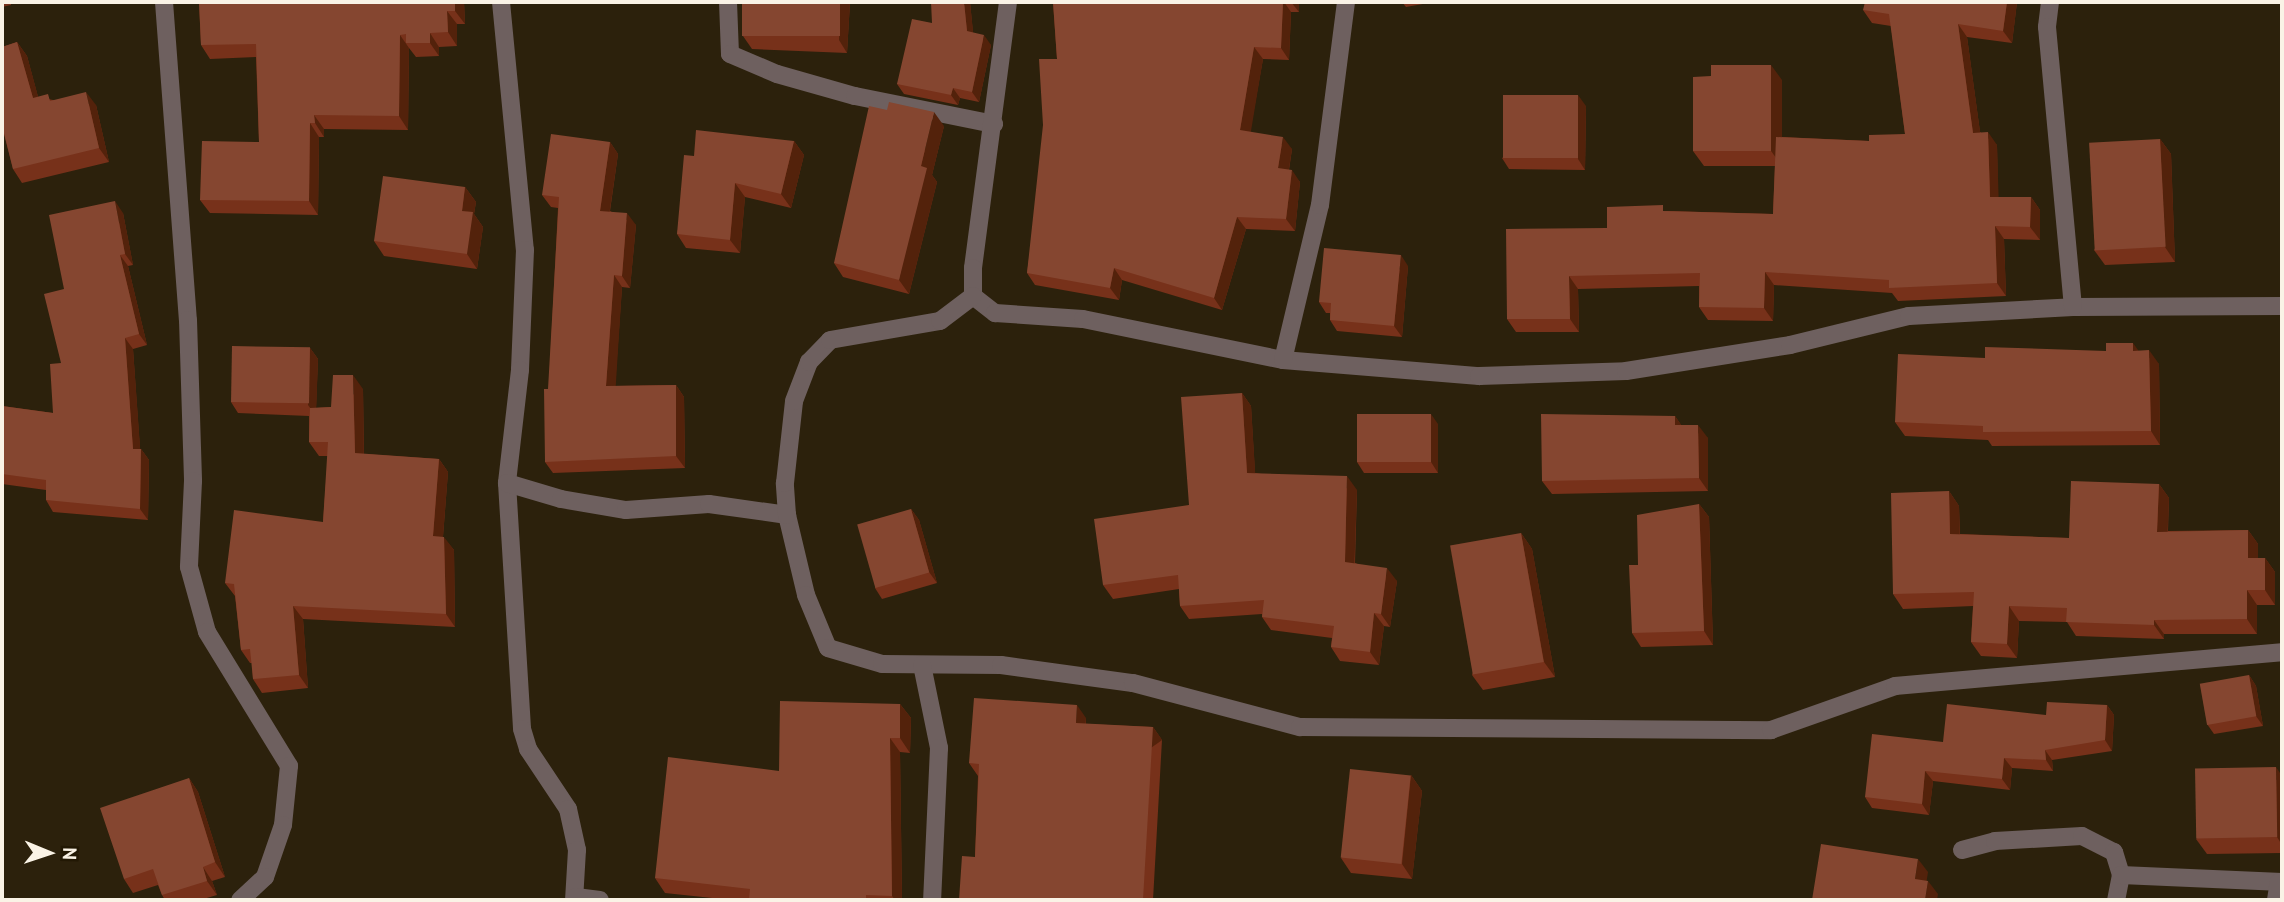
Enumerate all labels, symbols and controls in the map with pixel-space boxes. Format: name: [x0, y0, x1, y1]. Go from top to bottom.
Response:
north arrow: [14, 818, 84, 888]
text: N: [58, 847, 82, 860]

